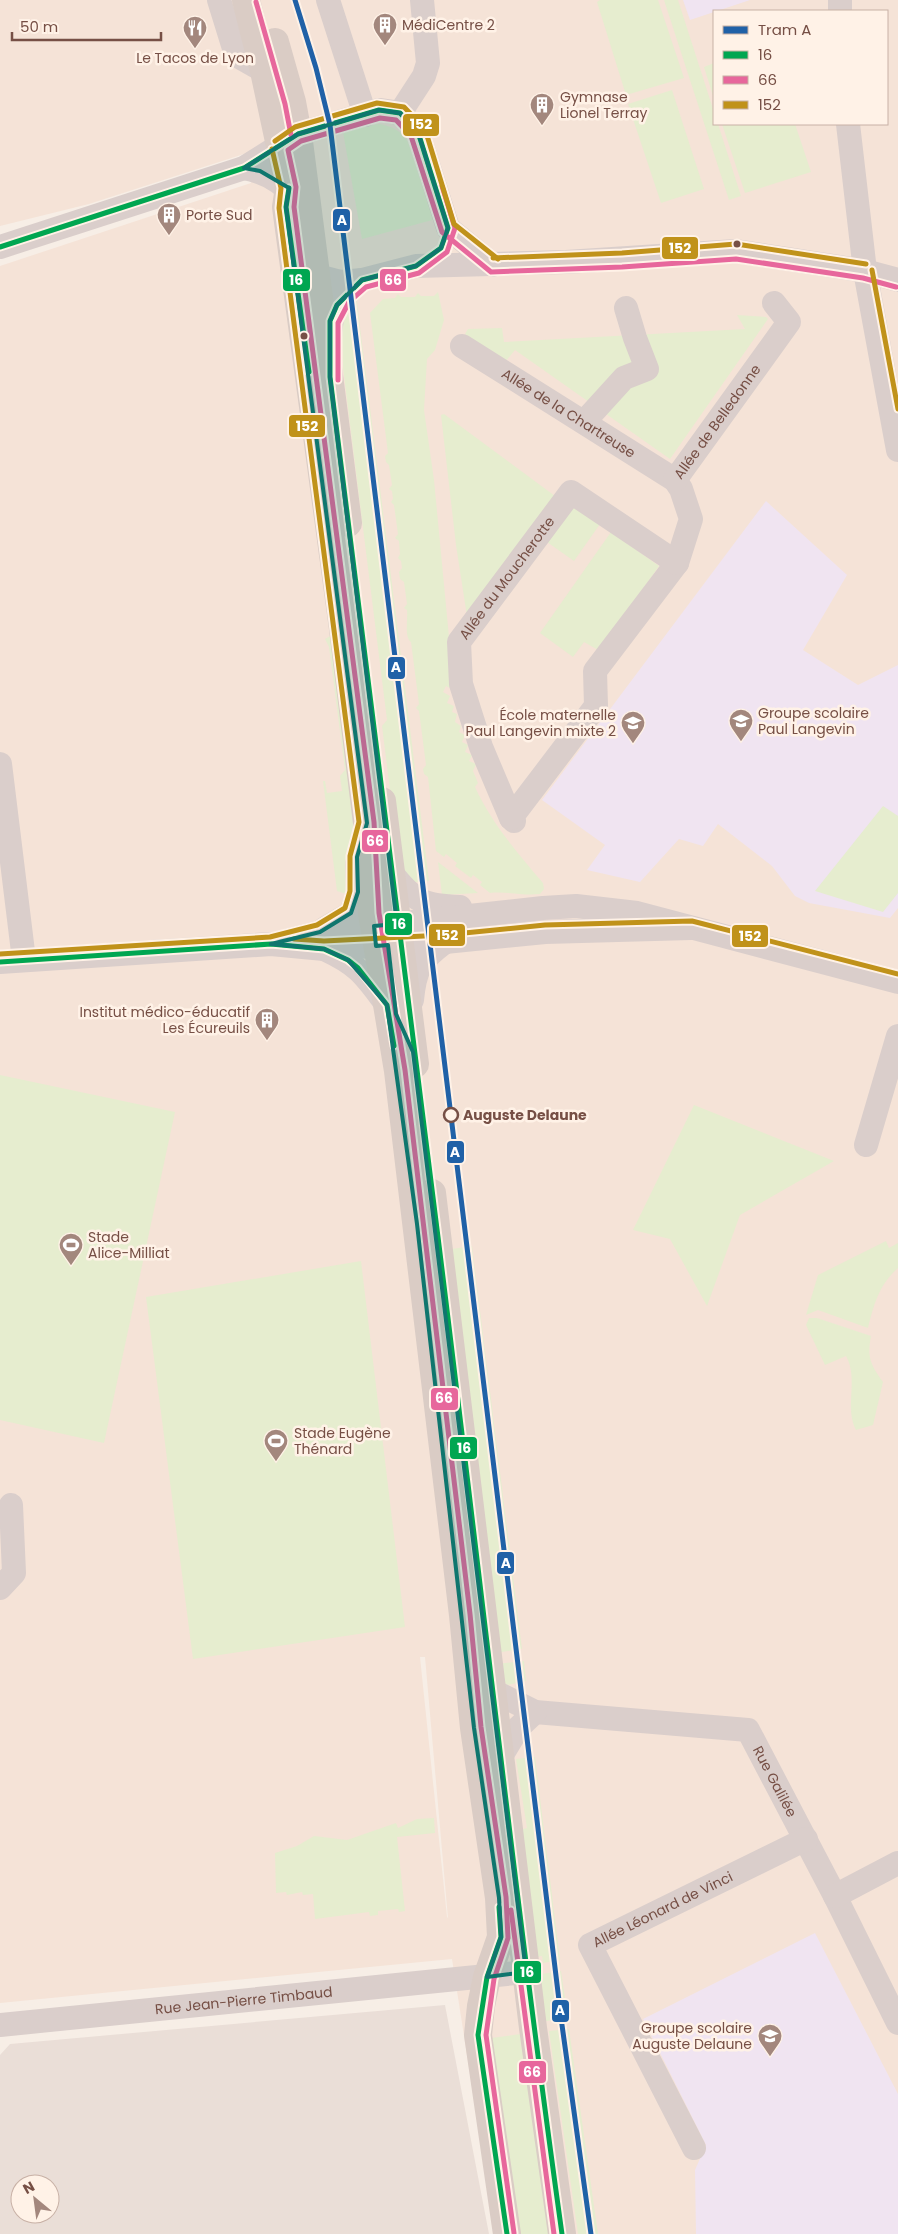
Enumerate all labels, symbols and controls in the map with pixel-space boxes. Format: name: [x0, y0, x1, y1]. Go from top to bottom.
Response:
scale bar: [12, 10, 161, 42]
legend: [713, 10, 888, 125]
building icon: MédiCentre 2: [372, 12, 398, 46]
restaurant icon: Le Tacos de Lyon: [182, 15, 208, 49]
place label: MédiCentre 2: [402, 15, 495, 35]
text: 50 m: [20, 16, 58, 37]
text: Tram A: [758, 19, 811, 40]
text: 16: [758, 44, 772, 65]
place label: Le Tacos de Lyon: [136, 48, 254, 68]
text: 66: [758, 69, 777, 90]
place label: Gymnase Lionel Terray: [560, 87, 647, 123]
building icon: Gymnase Lionel Terray: [529, 92, 555, 126]
text: 152: [758, 94, 781, 115]
line badge: 152: [402, 113, 440, 137]
text: 152: [410, 114, 432, 134]
building icon: Porte Sud: [156, 202, 182, 236]
place label: Porte Sud: [186, 205, 252, 225]
line badge: A: [332, 208, 351, 232]
text: A: [337, 210, 348, 230]
line badge: 152: [661, 236, 699, 260]
text: 152: [669, 238, 691, 258]
unlabelled marker: [732, 239, 742, 249]
line badge: 16: [282, 268, 311, 292]
line badge: 66: [379, 268, 407, 292]
text: 16: [289, 270, 303, 290]
text: 66: [384, 270, 402, 290]
unlabelled marker: [299, 331, 309, 341]
street label: Allée de Belledonne: [669, 360, 766, 483]
street label: Allée de la Chartreuse: [498, 363, 640, 463]
line badge: 152: [288, 414, 326, 438]
text: 152: [296, 416, 318, 436]
street label: Allée du Moucherotte: [454, 512, 559, 644]
line badge: A: [387, 656, 406, 680]
text: A: [391, 657, 402, 677]
place label: Groupe scolaire Paul Langevin: [758, 703, 869, 739]
place label: École maternelle Paul Langevin mixte 2: [466, 705, 616, 741]
school or university icon: Groupe scolaire Paul Langevin: [728, 708, 754, 742]
school or university icon: École maternelle Paul Langevin mixte 2: [620, 710, 646, 744]
line badge: 66: [361, 829, 389, 853]
text: 66: [366, 831, 384, 851]
line badge: 16: [384, 912, 413, 936]
text: 16: [392, 914, 406, 934]
line badge: 152: [428, 923, 466, 947]
line badge: 152: [731, 924, 769, 948]
text: 152: [436, 925, 458, 945]
text: 152: [739, 926, 761, 946]
place label: Institut médico-éducatif Les Écureuils: [79, 1002, 250, 1038]
building icon: Institut médico-éducatif Les Écureuils: [254, 1007, 280, 1041]
place label: Auguste Delaune: [463, 1105, 587, 1125]
marker: Auguste Delaune: [443, 1107, 459, 1123]
line badge: A: [446, 1140, 465, 1164]
text: A: [450, 1142, 461, 1162]
place label: Stade Alice-Milliat: [88, 1227, 170, 1263]
sports icon: Stade Alice-Milliat: [58, 1232, 84, 1266]
line badge: 66: [430, 1387, 459, 1411]
text: 66: [435, 1388, 453, 1408]
place label: Stade Eugène Thénard: [294, 1423, 391, 1459]
sports icon: Stade Eugène Thénard: [263, 1428, 289, 1462]
line badge: 16: [449, 1436, 478, 1460]
text: 16: [457, 1438, 471, 1458]
line badge: A: [496, 1551, 515, 1575]
text: A: [501, 1553, 512, 1573]
street label: Rue Galilée: [748, 1742, 802, 1821]
street label: Allée Léonard de Vinci: [589, 1866, 736, 1952]
line badge: 16: [513, 1960, 542, 1984]
text: 16: [520, 1962, 534, 1982]
street label: Rue Jean-Pierre Timbaud: [154, 1982, 333, 2019]
line badge: A: [551, 1999, 570, 2023]
text: A: [555, 2000, 566, 2020]
place label: Groupe scolaire Auguste Delaune: [632, 2018, 752, 2054]
school or university icon: Groupe scolaire Auguste Delaune: [757, 2023, 783, 2057]
line badge: 66: [518, 2060, 547, 2084]
text: 66: [523, 2062, 541, 2082]
north arrow: [10, 2174, 60, 2224]
text: N: [19, 2176, 38, 2199]

